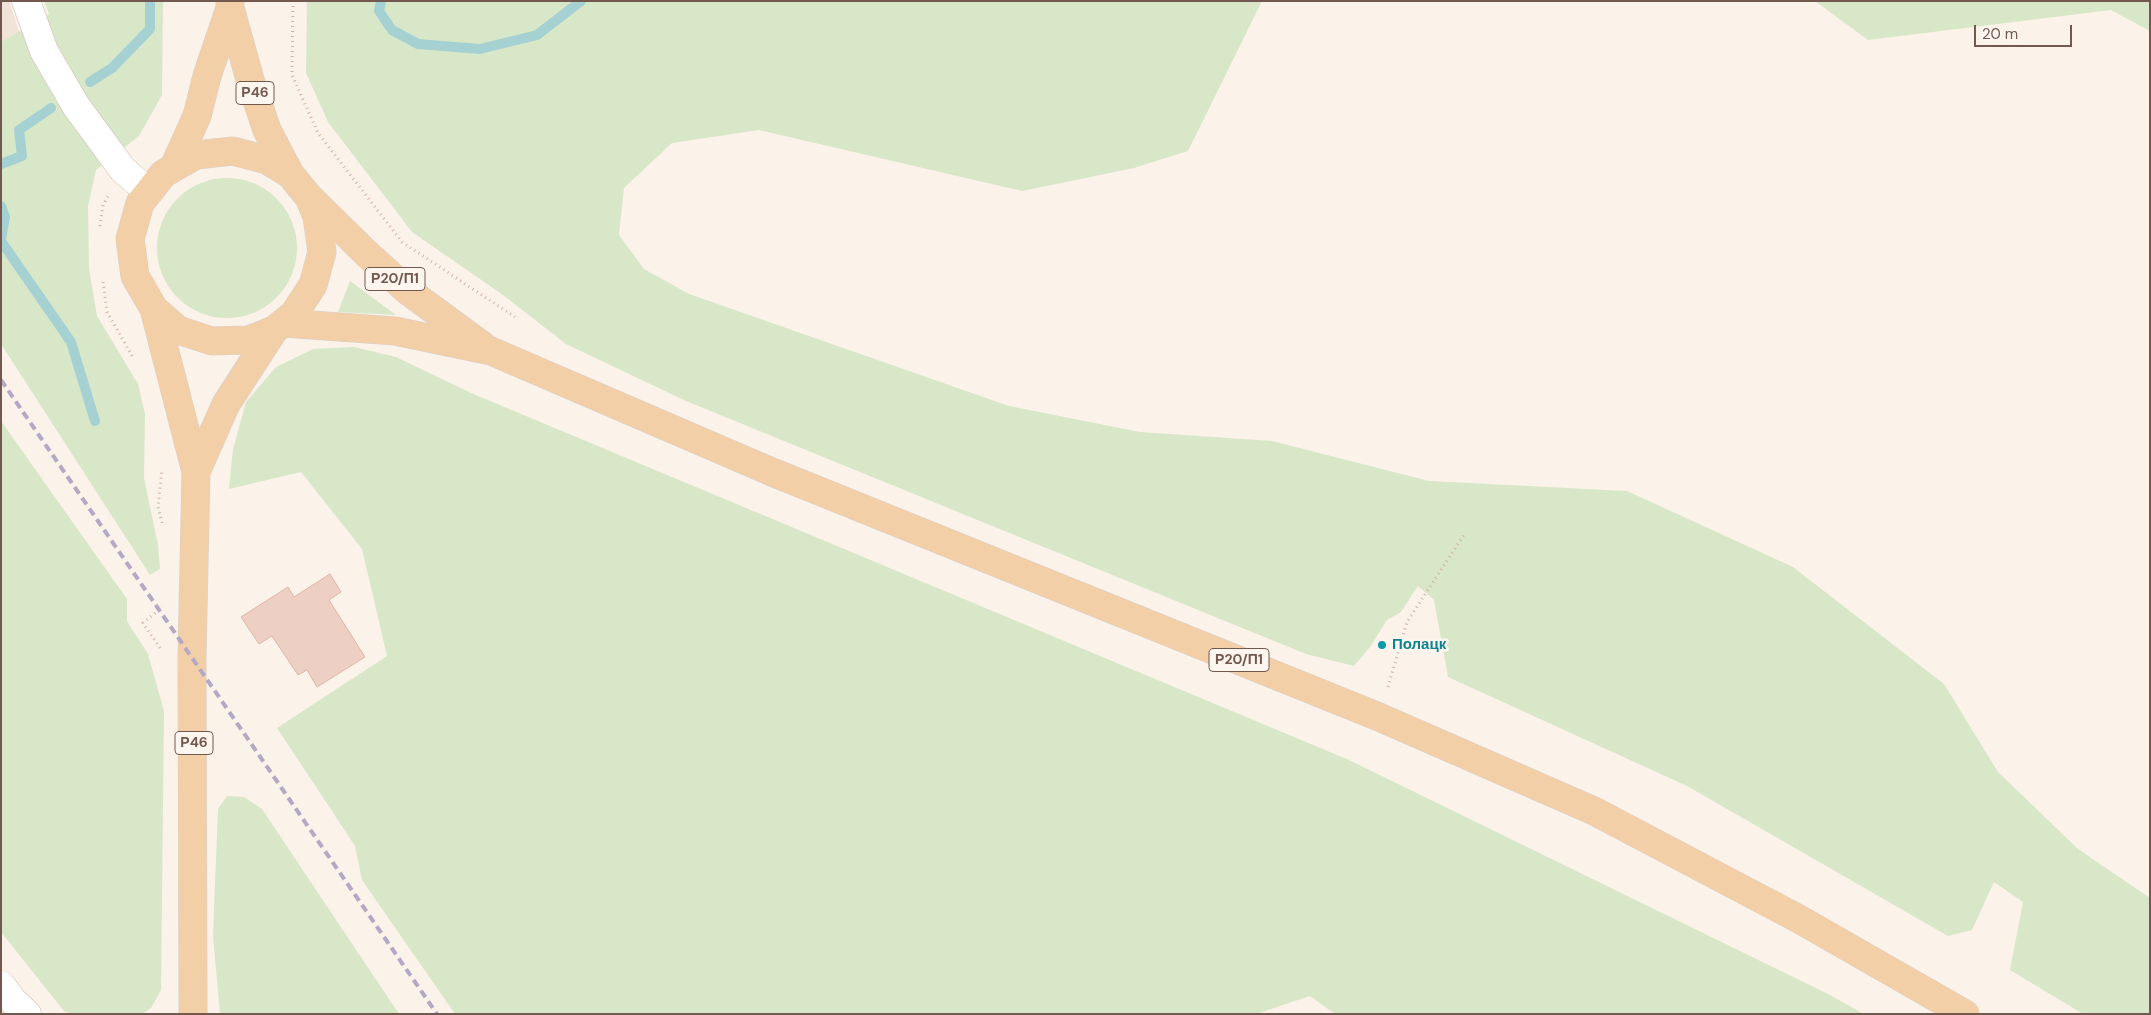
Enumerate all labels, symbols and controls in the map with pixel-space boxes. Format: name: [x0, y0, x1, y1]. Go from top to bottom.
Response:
scale bar: [1976, 15, 2074, 47]
text: 20 m: [1982, 24, 2018, 44]
road number: Р46: [236, 82, 274, 105]
road number: Р20/П1: [365, 268, 425, 290]
place label: Полацк: [1392, 636, 1446, 654]
marker: Полацк: [1376, 639, 1388, 651]
road number: Р20/П1: [1209, 648, 1269, 672]
road number: Р46: [175, 731, 213, 754]

